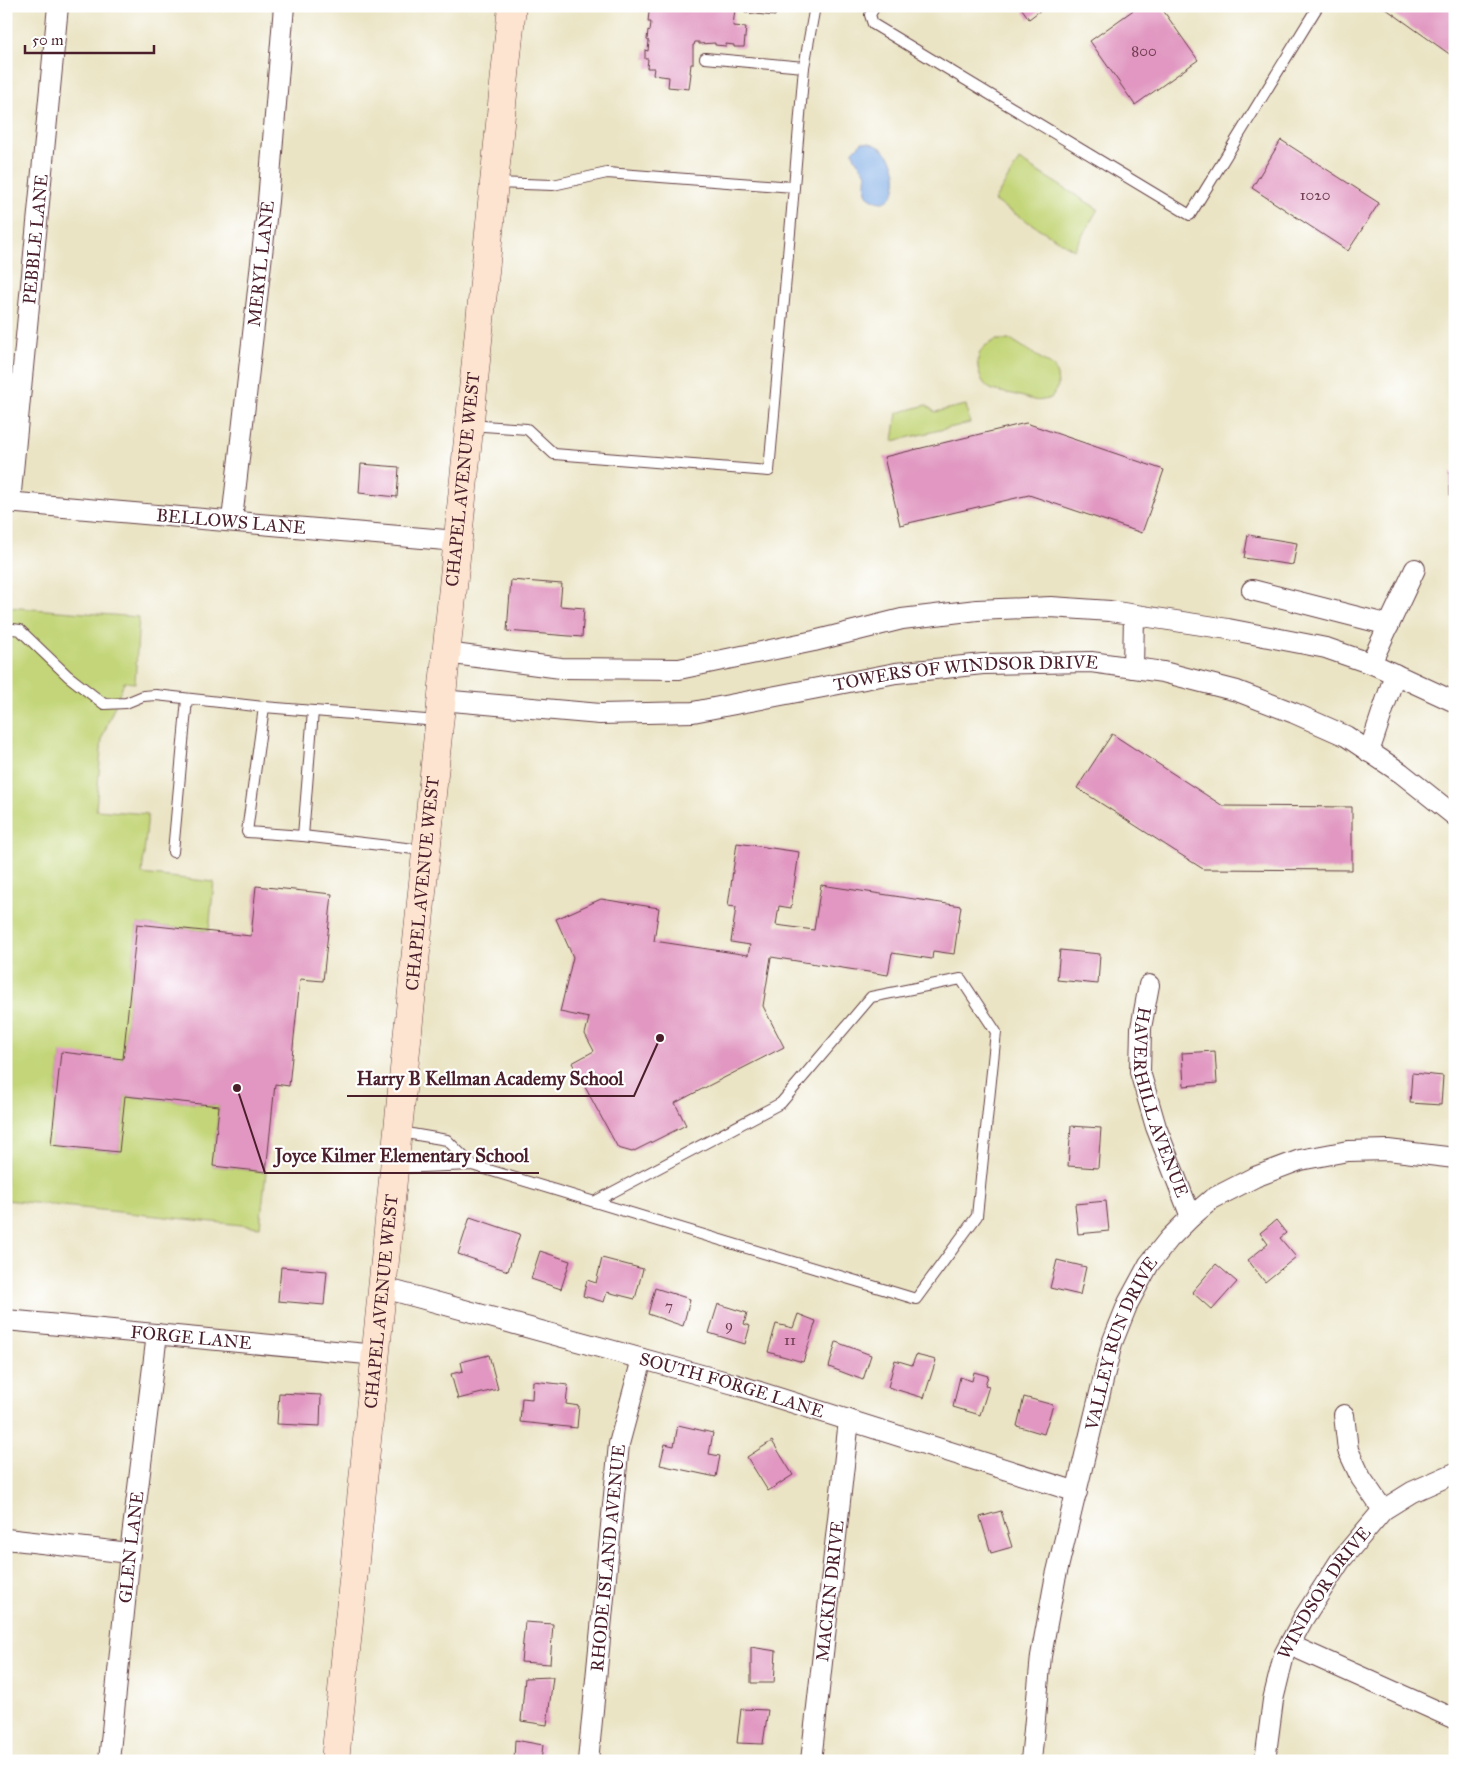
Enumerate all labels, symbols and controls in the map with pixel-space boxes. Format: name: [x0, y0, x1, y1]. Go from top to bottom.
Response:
scale bar: [25, 22, 154, 54]
text: 50 m: [32, 31, 64, 49]
house number: 800: [1131, 42, 1157, 60]
street label: PEBBLE LANE: [18, 173, 53, 306]
house number: 1020: [1300, 186, 1330, 204]
street label: MERYL LANE: [243, 199, 279, 328]
street label: CHAPEL AVENUE WEST: [441, 371, 485, 588]
street label: BELLOWS LANE: [155, 504, 307, 539]
street label: TOWERS OF WINDSOR DRIVE: [831, 650, 1100, 696]
street label: CHAPEL AVENUE WEST: [401, 775, 444, 992]
street label: HAVERHILL AVENUE: [1129, 1005, 1193, 1200]
callout: Harry B Kellman Academy School: [347, 1062, 634, 1096]
text: Harry B Kellman Academy School: [357, 1067, 624, 1091]
callout: Joyce Kilmer Elementary School: [265, 1139, 539, 1173]
text: Joyce Kilmer Elementary School: [272, 1144, 530, 1168]
street label: CHAPEL AVENUE WEST: [360, 1193, 403, 1410]
street label: VALLEY RUN DRIVE: [1080, 1252, 1162, 1433]
house number: 7: [665, 1297, 673, 1315]
house number: 9: [725, 1316, 733, 1334]
street label: FORGE LANE: [130, 1321, 253, 1354]
house number: 11: [784, 1331, 796, 1349]
street label: SOUTH FORGE LANE: [637, 1348, 827, 1423]
street label: RHODE ISLAND AVENUE: [586, 1443, 630, 1673]
street label: GLEN LANE: [114, 1490, 149, 1604]
street label: MACKIN DRIVE: [811, 1519, 849, 1663]
street label: WINDSOR DRIVE: [1273, 1522, 1376, 1663]

